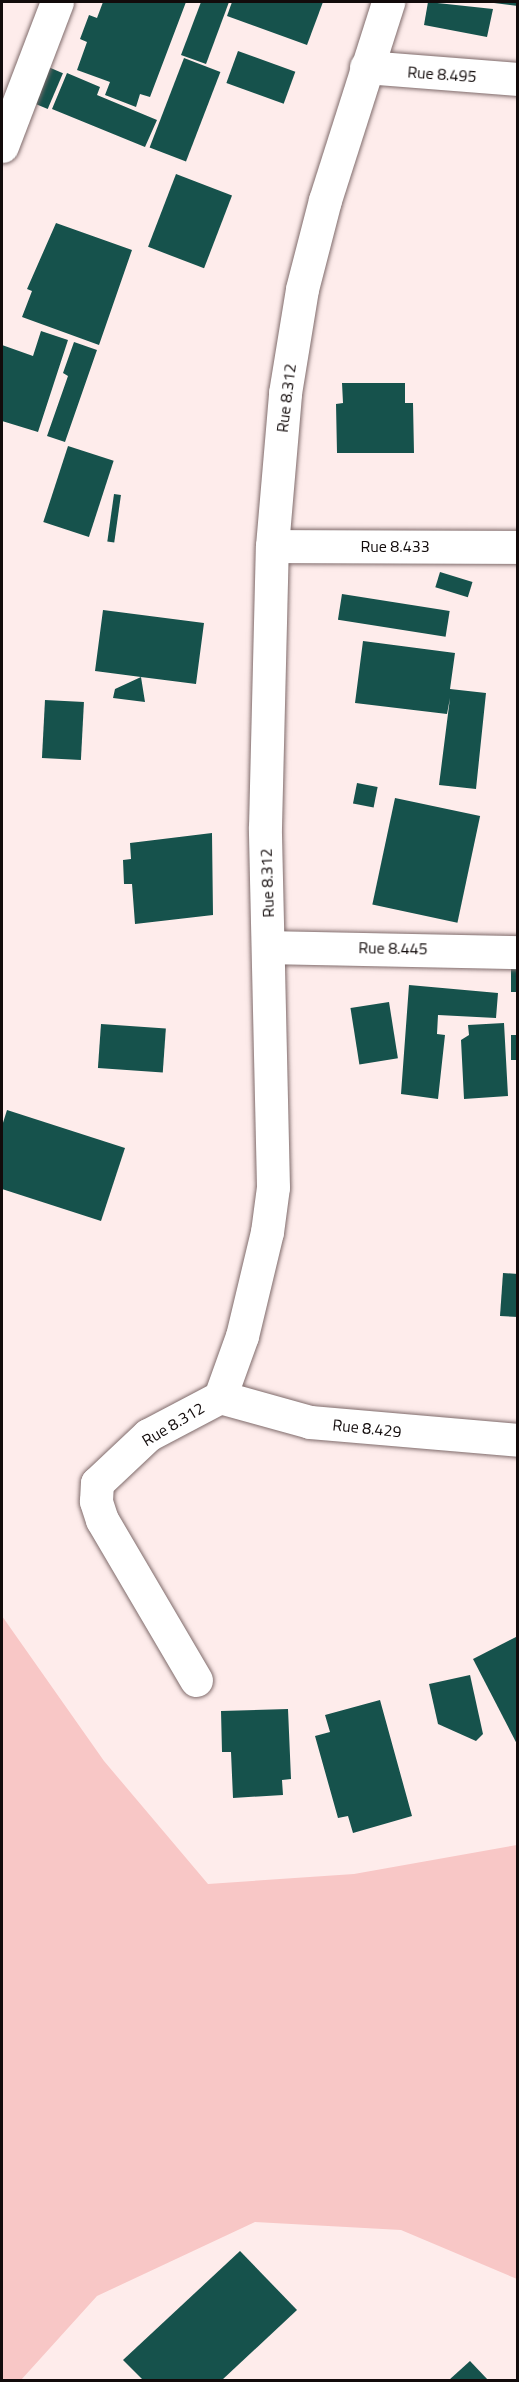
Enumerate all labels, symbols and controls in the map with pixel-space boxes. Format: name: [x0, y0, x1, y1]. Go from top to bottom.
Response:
street label: Rue 8.495: [407, 62, 477, 86]
street label: Rue 8.312: [272, 362, 300, 434]
street label: Rue 8.433: [360, 536, 430, 556]
street label: Rue 8.312: [256, 848, 278, 918]
street label: Rue 8.445: [358, 938, 428, 958]
street label: Rue 8.312: [138, 1398, 208, 1450]
street label: Rue 8.429: [332, 1415, 402, 1441]

